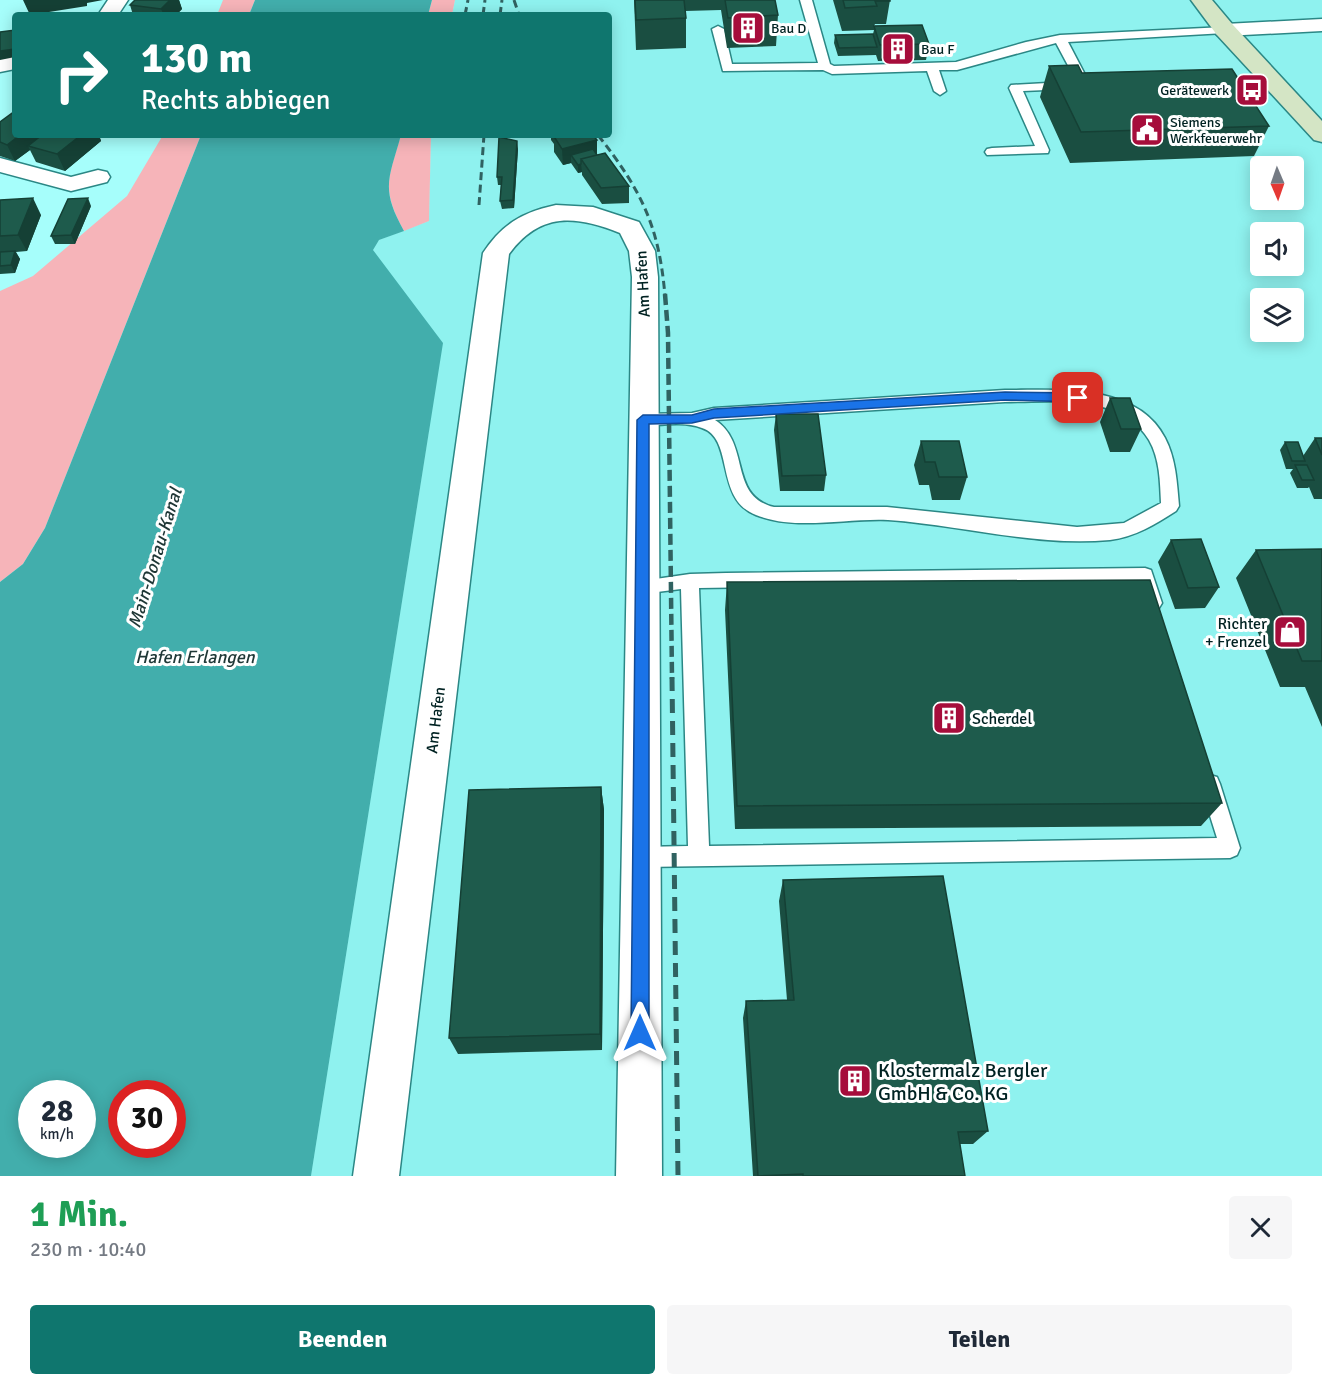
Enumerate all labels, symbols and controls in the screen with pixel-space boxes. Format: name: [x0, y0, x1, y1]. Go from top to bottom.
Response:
building icon: Bau D: [730, 10, 766, 46]
place label: Bau D: [771, 20, 806, 37]
building icon: Bau F: [880, 31, 916, 67]
text: 130 m: [141, 33, 252, 84]
icon: right: [42, 36, 120, 114]
place label: Bau F: [921, 41, 955, 58]
bus stop icon: Gerätewerk: [1234, 72, 1270, 108]
place label: Gerätewerk: [1160, 82, 1229, 99]
text: Rechts abbiegen: [141, 84, 331, 117]
public building icon: Siemens Werkfeuerwehr: [1129, 112, 1165, 148]
place label: Siemens Werkfeuerwehr: [1170, 114, 1263, 147]
north arrow: [1250, 156, 1304, 210]
map controls: [1250, 156, 1304, 342]
button: sound: [1250, 222, 1304, 276]
street label: Am Hafen: [631, 250, 655, 318]
button: layers: [1250, 288, 1304, 342]
pin: [1052, 372, 1103, 423]
icon: arrive: [1061, 381, 1094, 414]
water label: Main-Donau-Kanal: [123, 484, 187, 630]
place label: Richter + Frenzel: [1205, 614, 1267, 652]
shop icon: Richter + Frenzel: [1272, 614, 1308, 650]
water label: Hafen Erlangen: [135, 646, 256, 668]
street label: Am Hafen: [422, 686, 450, 755]
building icon: Scherdel: [931, 700, 967, 736]
place label: Scherdel: [972, 709, 1032, 729]
position arrow: [608, 1001, 672, 1065]
place label: Klostermalz Bergler GmbH & Co. KG: [878, 1058, 1048, 1106]
building icon: Klostermalz Bergler GmbH & Co. KG: [837, 1063, 873, 1099]
speed limit sign: 30: [108, 1080, 186, 1158]
text: 28: [41, 1093, 73, 1130]
text: km/h: [40, 1125, 74, 1143]
text: 1 Min.: [30, 1192, 128, 1237]
button: close: [1229, 1196, 1292, 1259]
text: 230 m · 10:40: [30, 1237, 146, 1262]
button: Beenden: [30, 1305, 655, 1374]
button: Teilen: [667, 1305, 1292, 1374]

